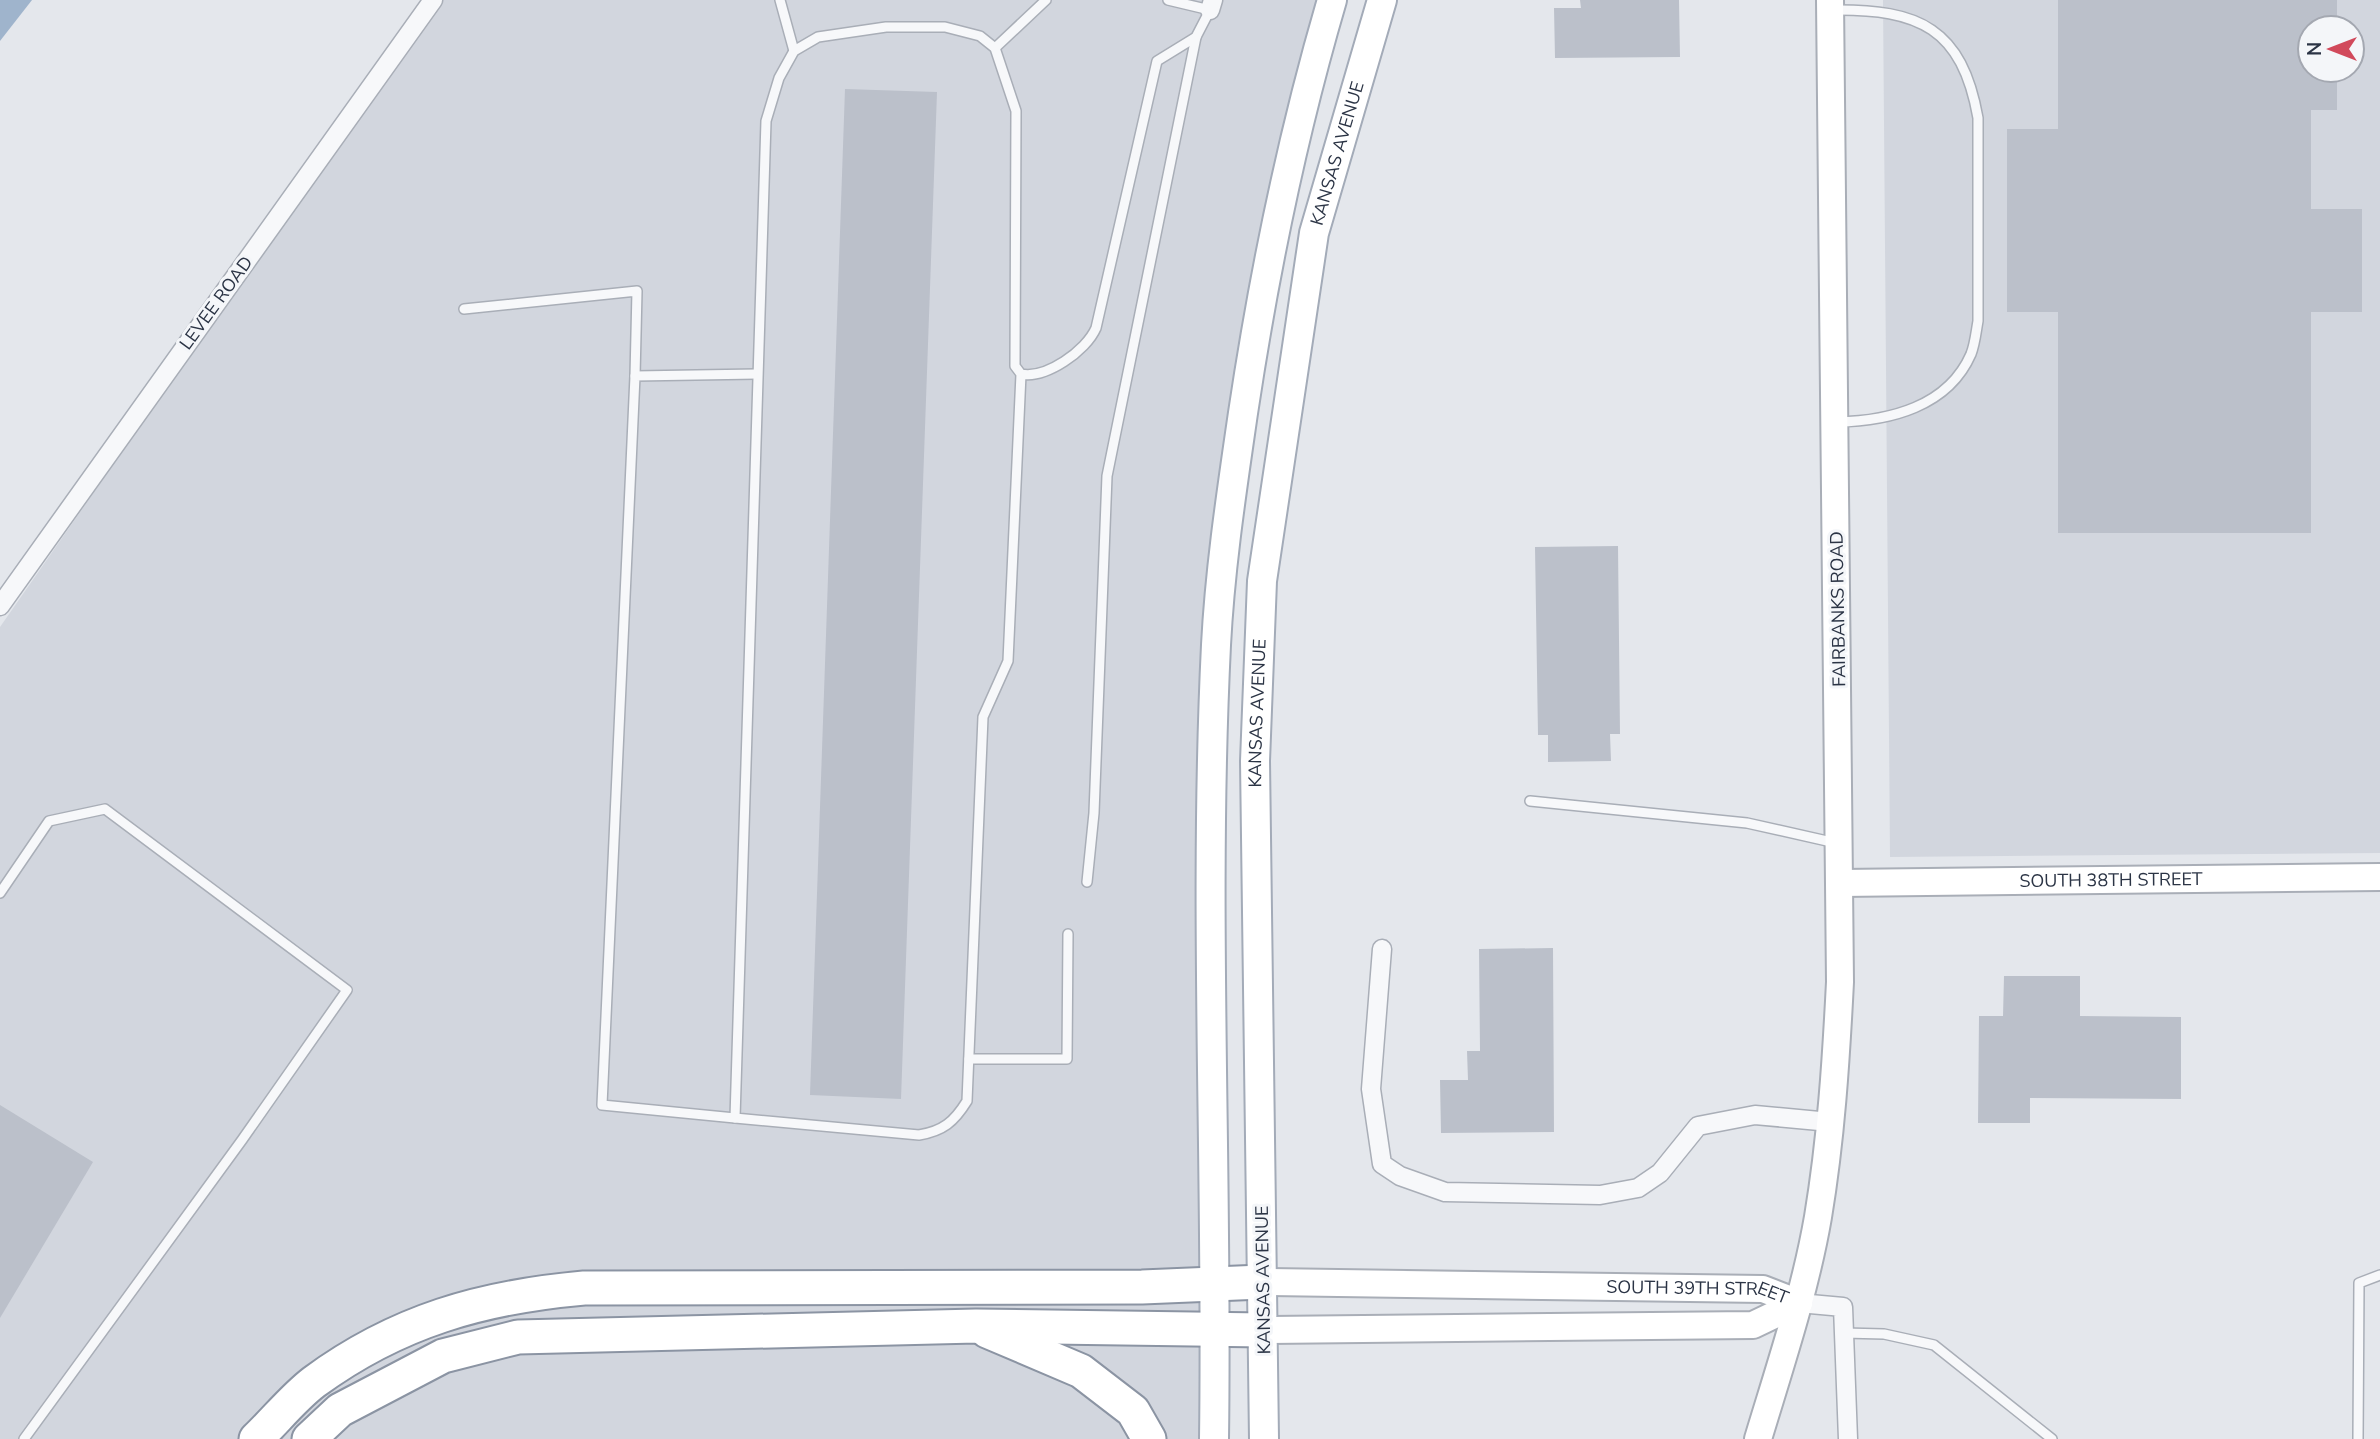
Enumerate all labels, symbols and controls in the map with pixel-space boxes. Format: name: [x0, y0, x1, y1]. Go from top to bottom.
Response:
north arrow: [2296, 14, 2366, 84]
text: N: [2302, 42, 2328, 56]
street label: KANSAS AVENUE: [1305, 79, 1370, 228]
street label: LEVEE ROAD: [174, 251, 258, 355]
street label: FAIRBANKS ROAD: [1825, 531, 1851, 687]
street label: KANSAS AVENUE: [1243, 638, 1272, 788]
street label: SOUTH 38TH STREET: [2019, 867, 2203, 893]
street label: KANSAS AVENUE: [1250, 1205, 1276, 1355]
street label: SOUTH 39TH STREET: [1606, 1275, 1792, 1310]

